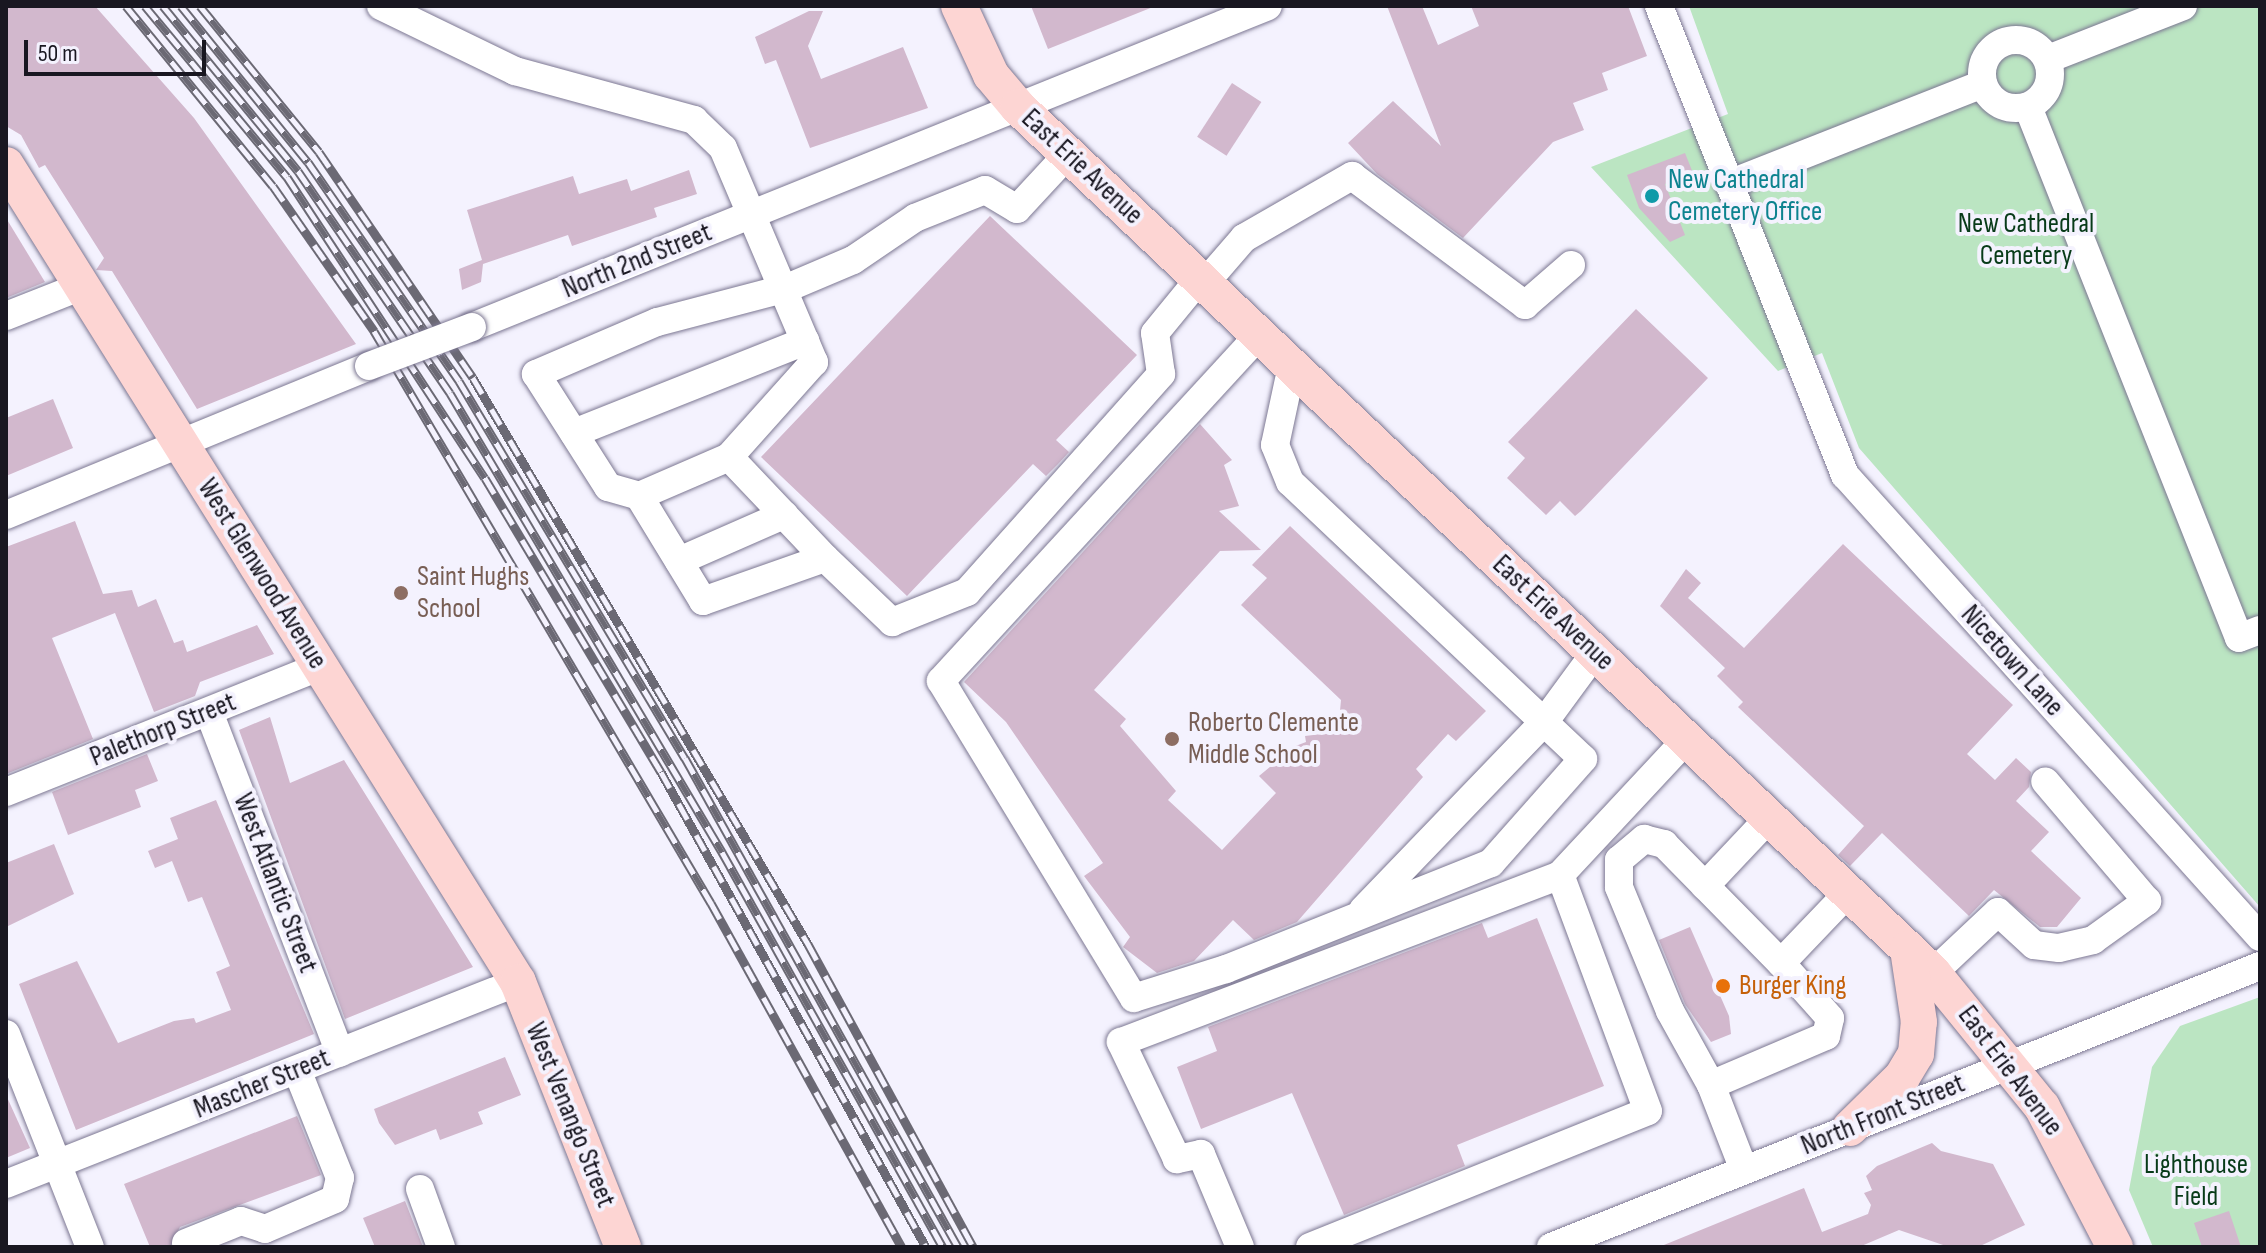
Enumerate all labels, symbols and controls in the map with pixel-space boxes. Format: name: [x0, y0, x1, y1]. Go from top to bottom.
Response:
scale bar: [28, 24, 210, 74]
text: 50 m: [38, 39, 78, 68]
street label: East Erie Avenue: [1014, 102, 1150, 232]
place label: New Cathedral Cemetery Office: [1668, 163, 1822, 229]
marker: New Cathedral Cemetery Office: [1643, 187, 1661, 205]
park label: New Cathedral Cemetery: [1958, 207, 2094, 273]
street label: North 2nd Street: [557, 216, 717, 306]
street label: West Glenwood Avenue: [190, 473, 334, 675]
street label: East Erie Avenue: [1485, 548, 1621, 678]
place label: Saint Hughs School: [417, 560, 529, 626]
marker: Saint Hughs School: [392, 584, 410, 602]
street label: Nicetown Lane: [1953, 598, 2071, 724]
street label: Palethorp Street: [85, 686, 241, 774]
place label: Roberto Clemente Middle School: [1188, 706, 1359, 772]
marker: Roberto Clemente Middle School: [1163, 730, 1181, 748]
street label: West Atlantic Street: [225, 789, 325, 977]
place label: Burger King: [1739, 969, 1846, 1003]
marker: Burger King: [1714, 977, 1732, 995]
street label: East Erie Avenue: [1950, 999, 2070, 1143]
street label: West Venango Street: [518, 1018, 622, 1212]
street label: Mascher Street: [189, 1042, 335, 1126]
street label: North Front Street: [1796, 1067, 1970, 1163]
park label: Lighthouse Field: [2144, 1148, 2248, 1214]

